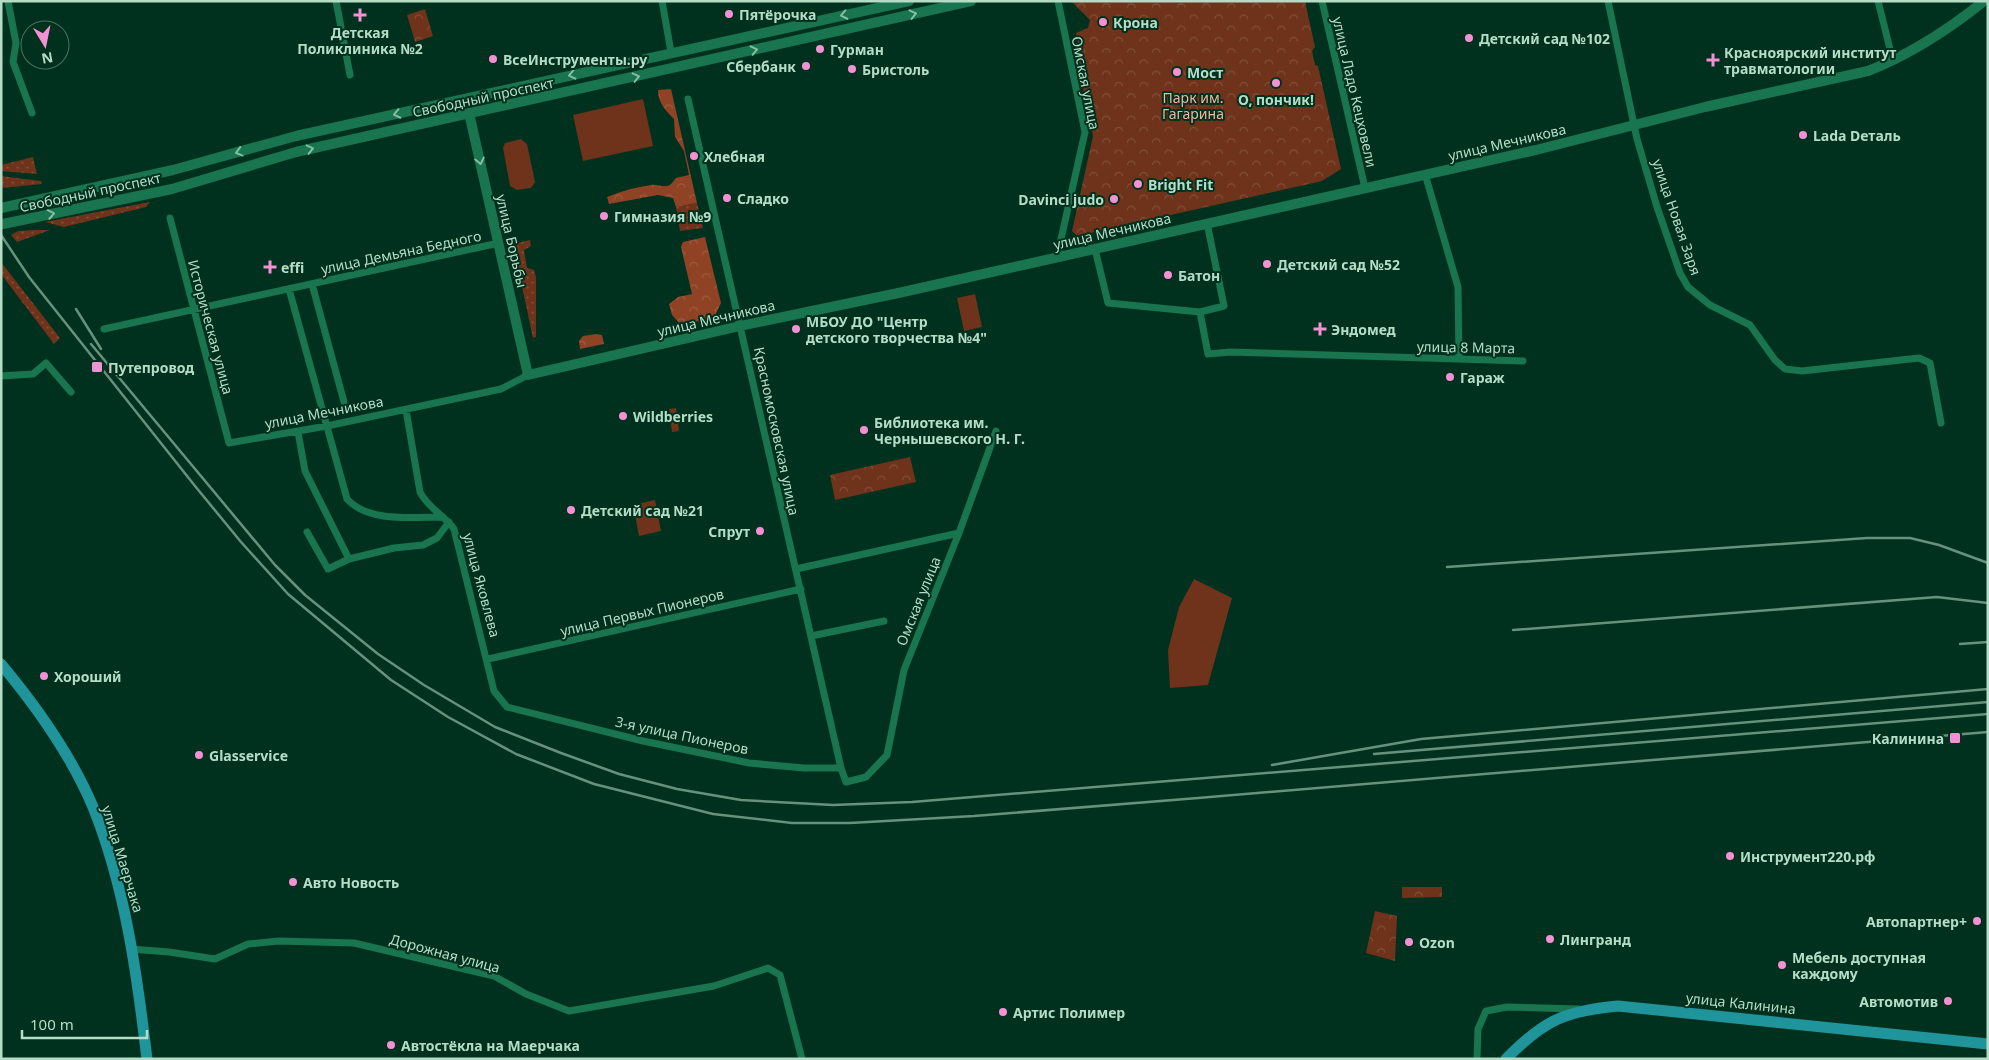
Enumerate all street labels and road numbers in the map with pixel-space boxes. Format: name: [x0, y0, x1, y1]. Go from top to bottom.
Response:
street label: улица Ладо Кецховели: [1328, 15, 1382, 169]
street label: Омская улица: [1068, 35, 1104, 131]
street label: Свободный проспект: [411, 73, 556, 121]
street label: улица Мечникова: [1446, 119, 1568, 165]
street label: улица Новая Заря: [1648, 156, 1706, 278]
street label: Свободный проспект: [18, 168, 163, 216]
street label: улица Борьбы: [492, 192, 532, 290]
street label: улица Мечникова: [1051, 208, 1173, 254]
street label: улица Демьяна Бедного: [319, 226, 483, 278]
street label: Историческая улица: [184, 258, 238, 396]
street label: улица Мечникова: [655, 295, 777, 341]
street label: улица 8 Марта: [1417, 337, 1515, 357]
street label: Красномосковская улица: [750, 345, 804, 517]
street label: улица Мечникова: [263, 391, 385, 433]
street label: улица Яковлева: [459, 531, 505, 639]
street label: Омская улица: [891, 554, 945, 648]
street label: улица Первых Пионеров: [558, 584, 726, 640]
street label: 3-я улица Пионеров: [614, 712, 751, 758]
street label: улица Маерчака: [98, 803, 148, 915]
street label: Дорожная улица: [388, 929, 502, 977]
street label: улица Калинина: [1685, 988, 1797, 1018]

